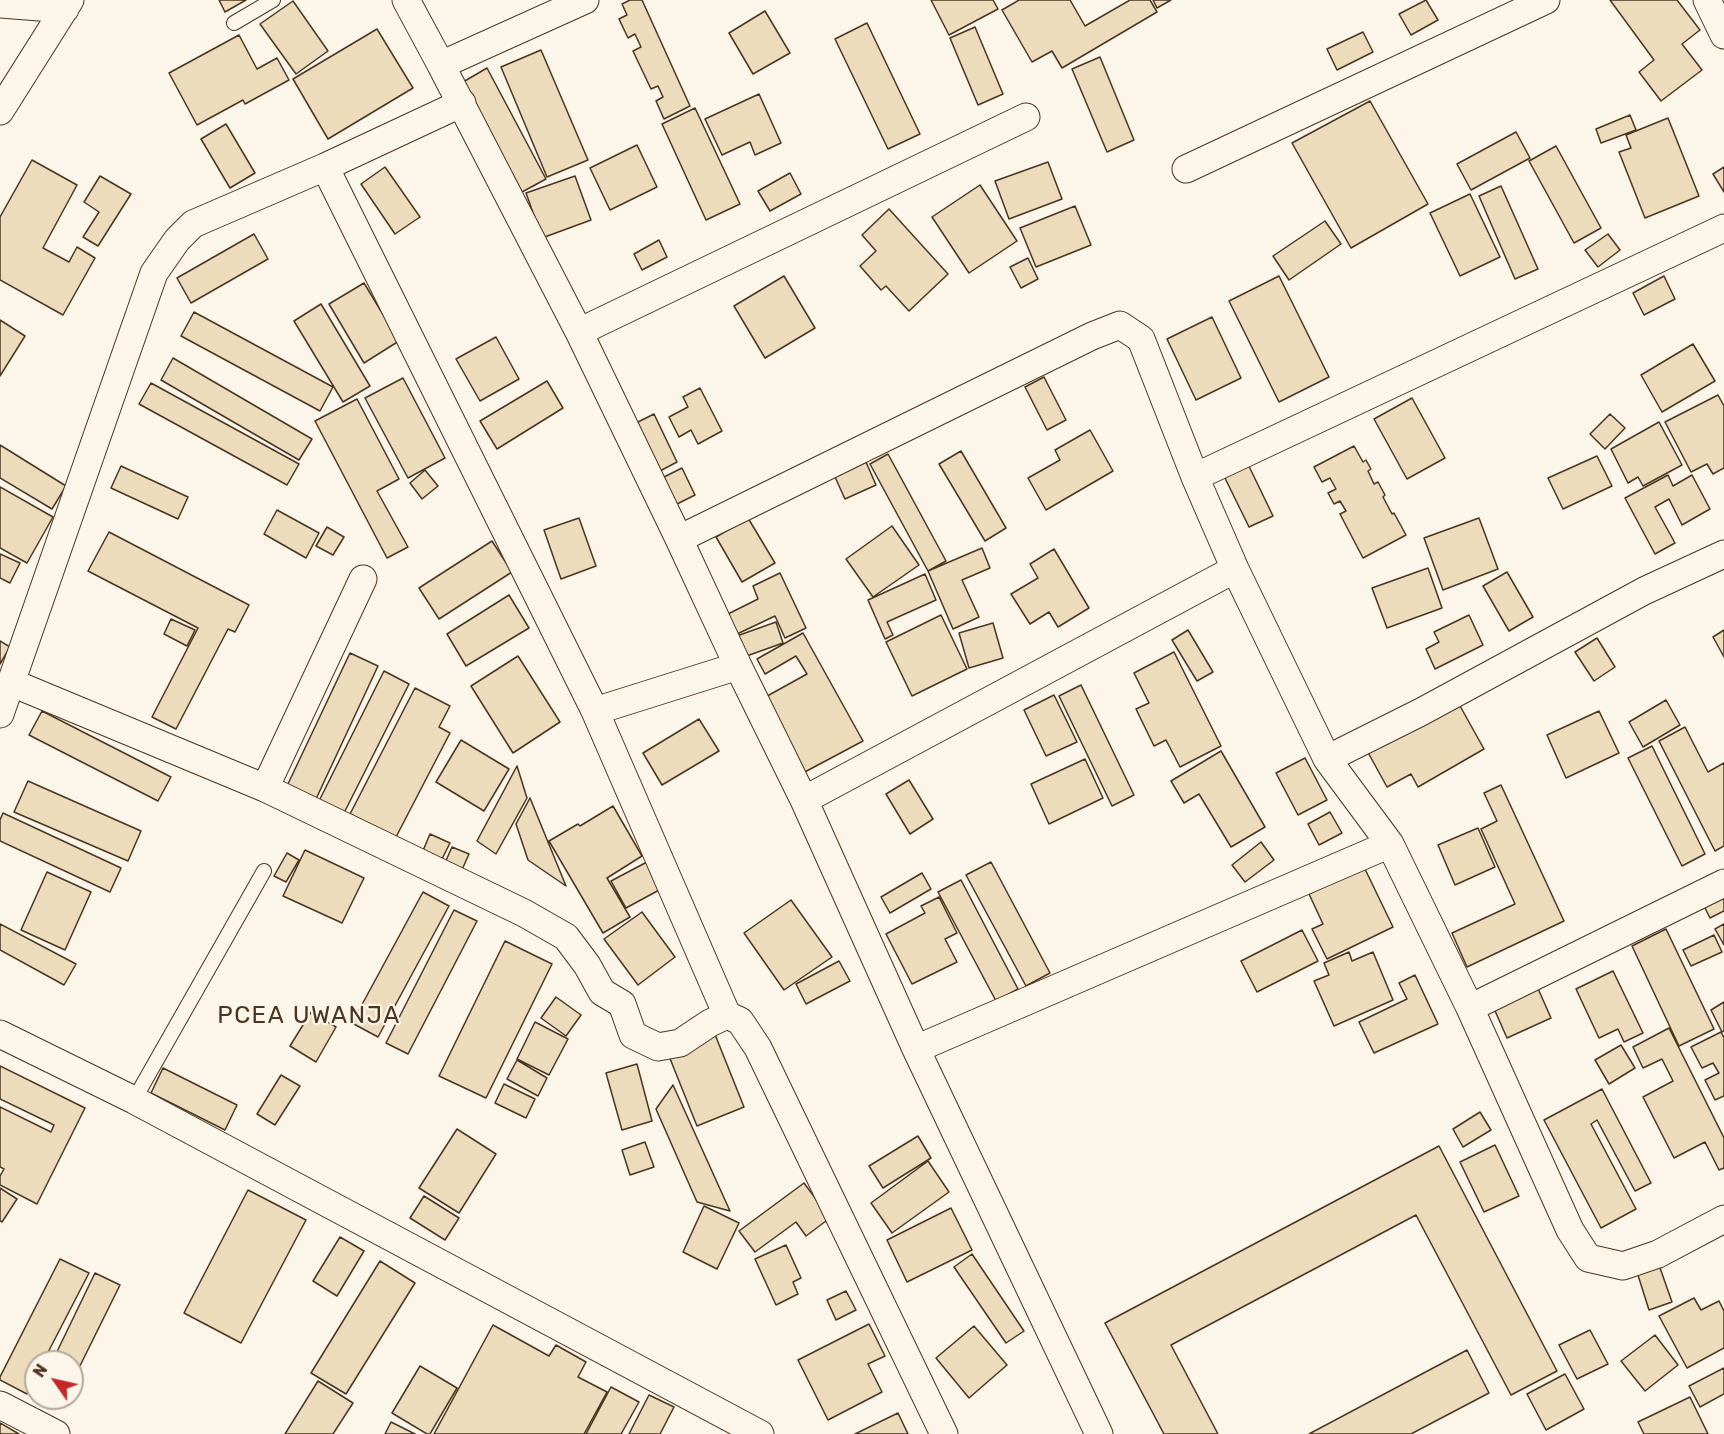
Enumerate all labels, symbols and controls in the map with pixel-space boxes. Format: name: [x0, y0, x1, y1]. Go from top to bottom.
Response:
district label: PCEA UWANJA: [217, 1002, 401, 1030]
north arrow: [24, 1350, 84, 1410]
text: N: [29, 1361, 51, 1381]

